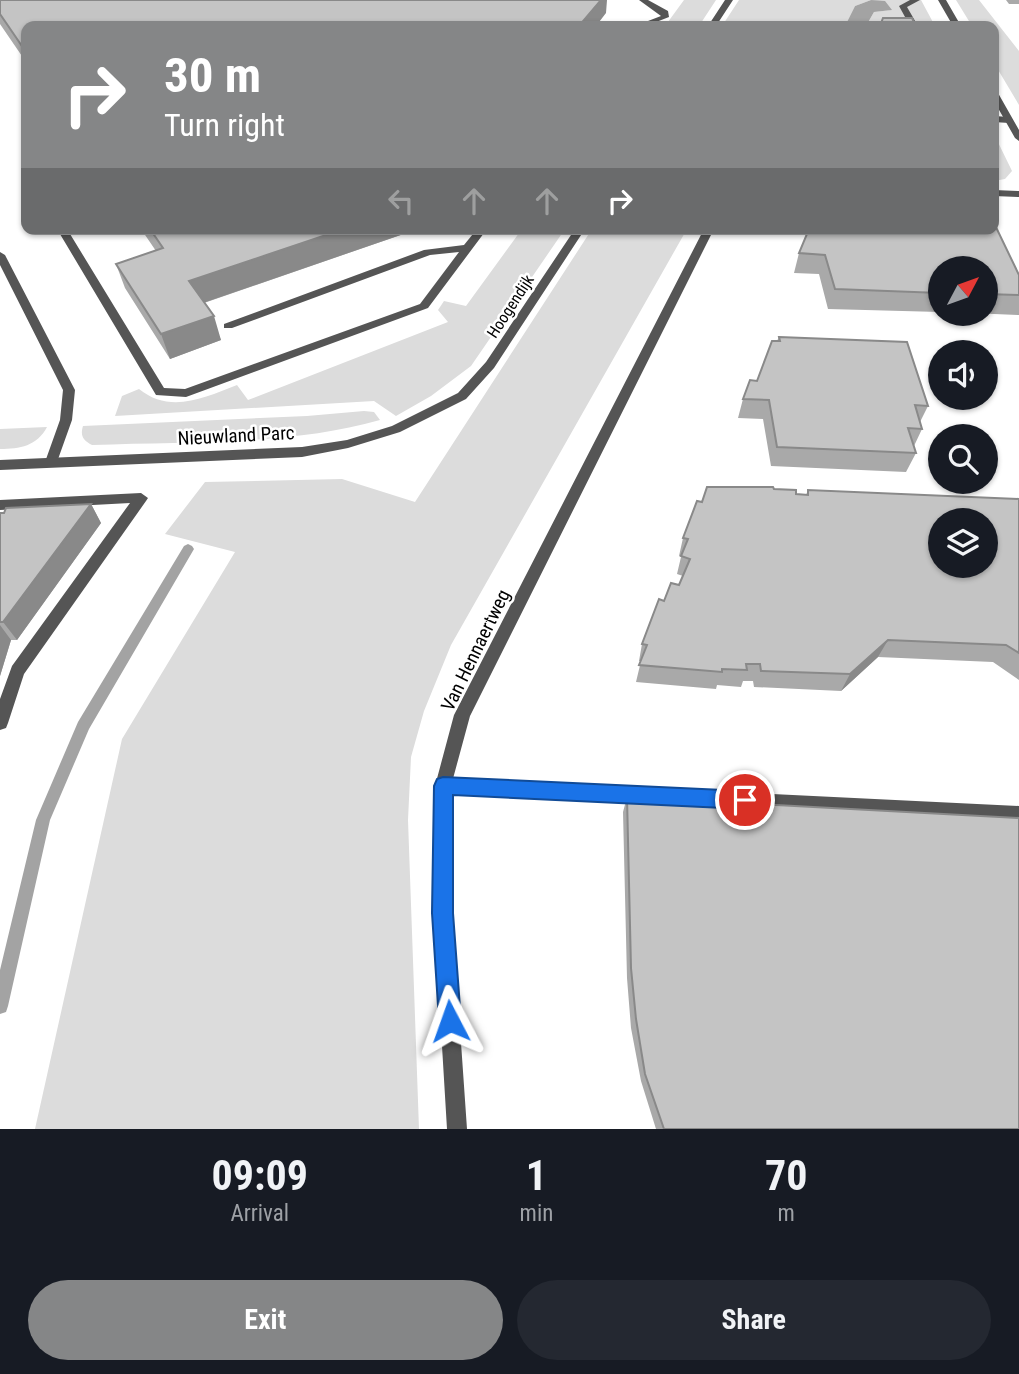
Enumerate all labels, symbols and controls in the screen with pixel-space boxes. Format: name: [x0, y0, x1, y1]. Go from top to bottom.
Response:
text: 30 m: [164, 47, 261, 104]
icon: right: [49, 49, 140, 140]
text: Turn right: [164, 106, 285, 144]
icon: left: [382, 182, 420, 220]
icon: ahead: [455, 182, 493, 220]
icon: ahead: [528, 182, 566, 220]
icon: right: [601, 182, 639, 220]
north arrow: [928, 256, 998, 326]
map controls: [928, 256, 998, 578]
street label: Hoogendijk: [483, 270, 538, 341]
button: sound: [928, 340, 998, 410]
street label: Nieuwland Parc: [177, 421, 295, 450]
button: search: [928, 424, 998, 494]
button: layers: [928, 508, 998, 578]
street label: Van Hennaertweg: [436, 586, 515, 715]
pin: [715, 770, 775, 830]
icon: arrive: [726, 781, 764, 819]
position arrow: [413, 984, 487, 1058]
text: 09:09: [212, 1151, 308, 1200]
text: 1: [526, 1151, 547, 1200]
text: 70: [765, 1151, 807, 1200]
text: Arrival: [231, 1200, 289, 1227]
text: min: [520, 1200, 553, 1227]
text: m: [777, 1200, 795, 1227]
button: Exit: [28, 1280, 503, 1360]
button: Share: [517, 1280, 991, 1360]

